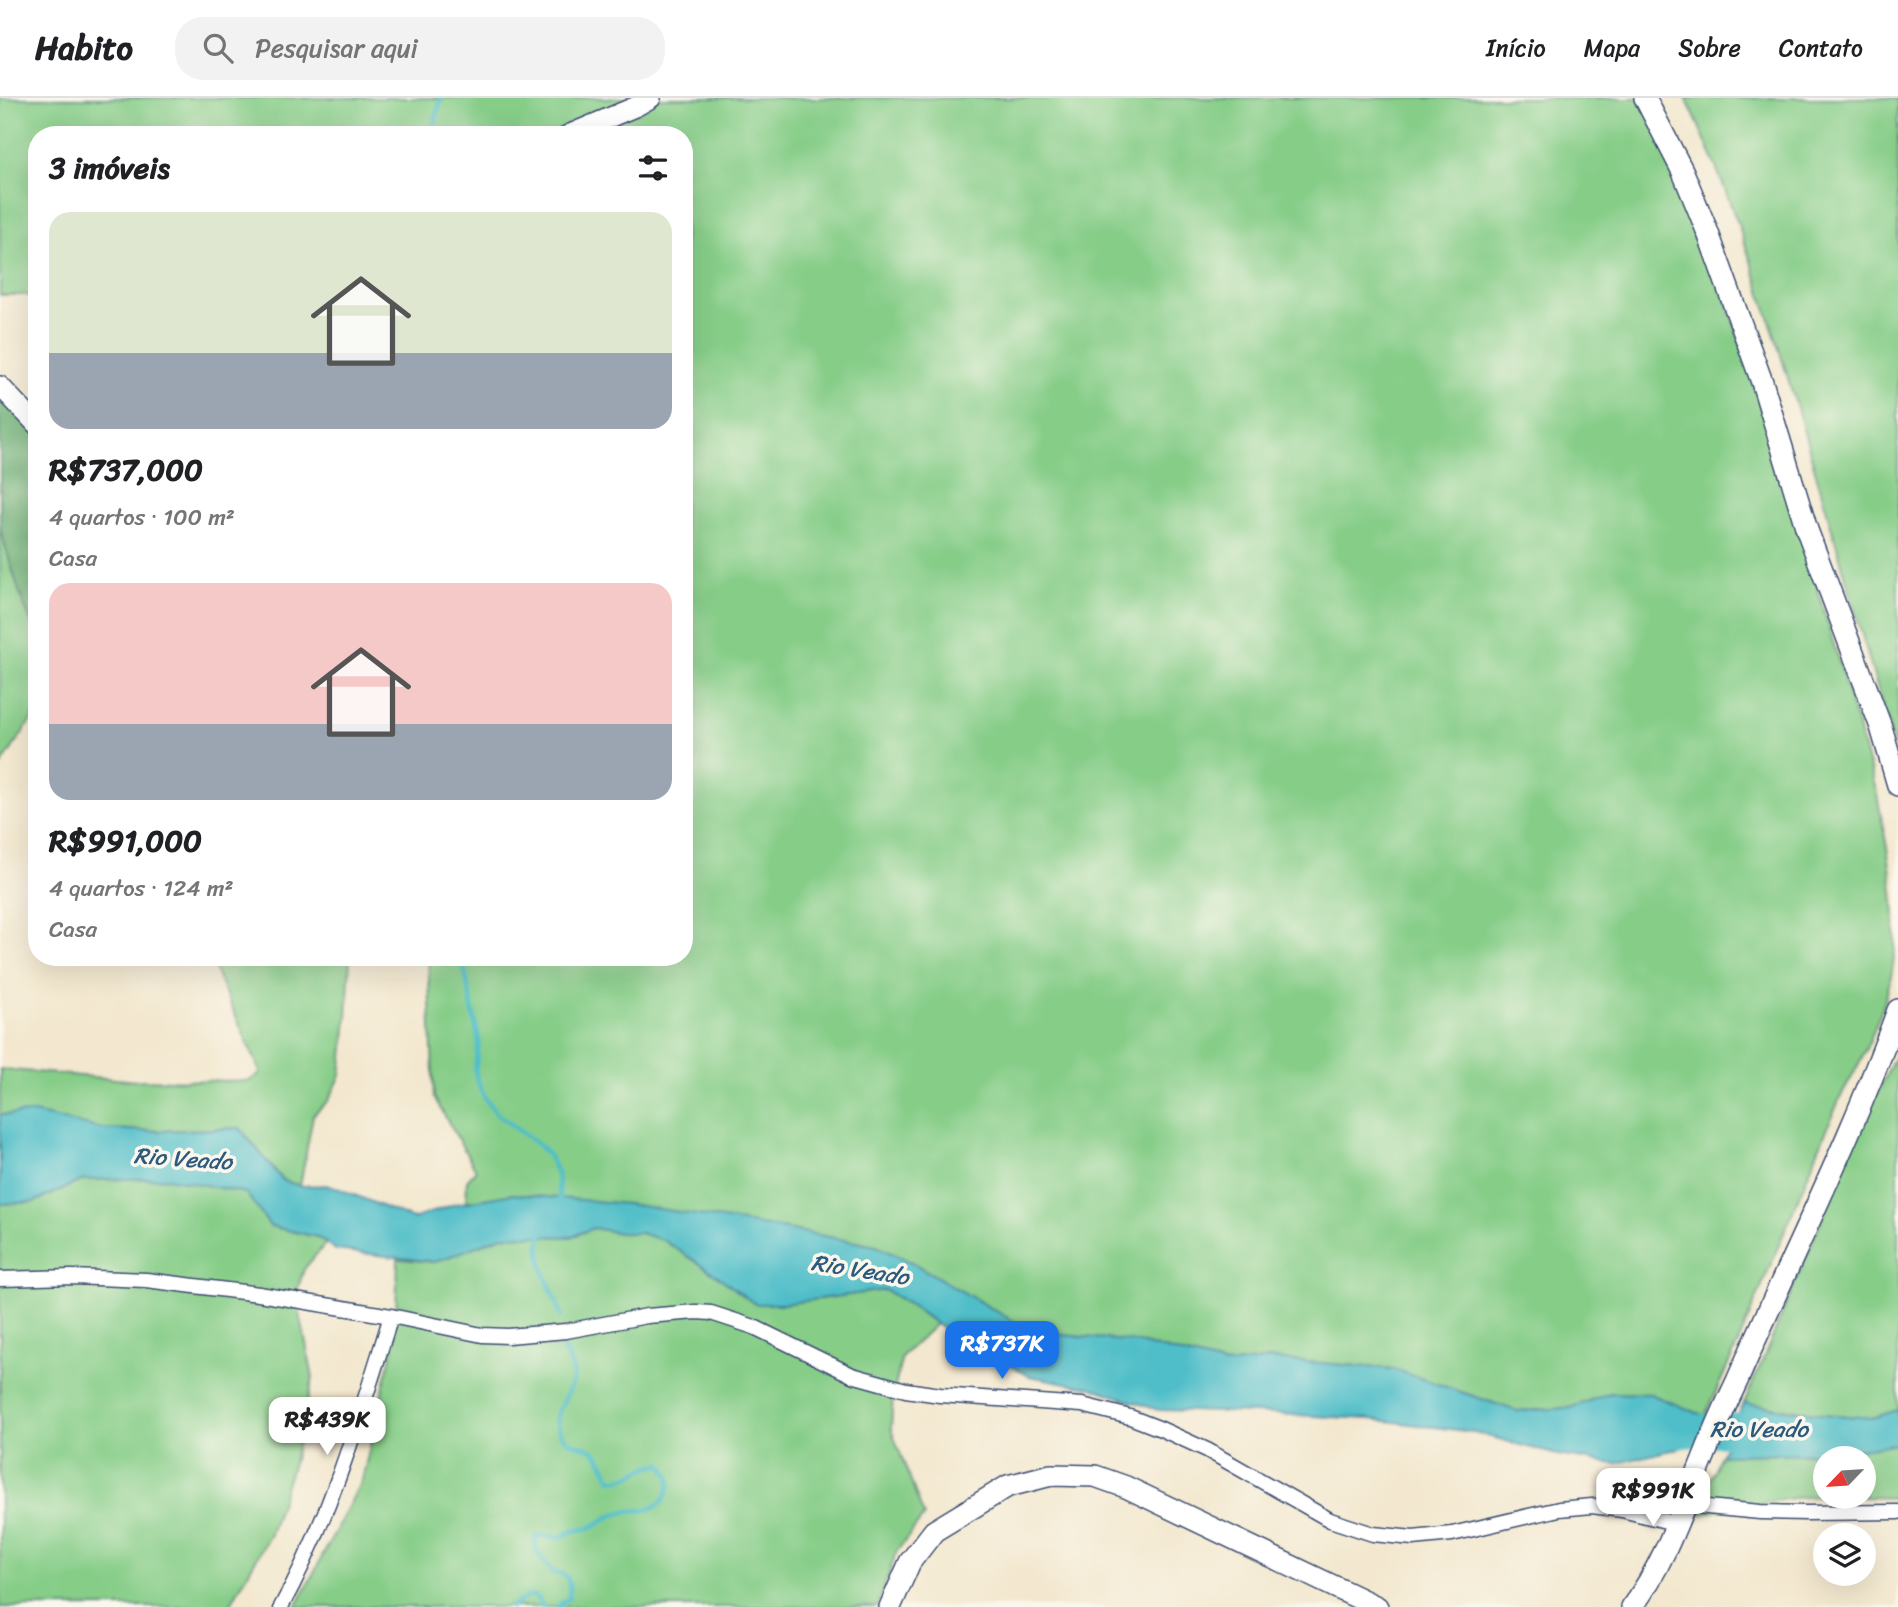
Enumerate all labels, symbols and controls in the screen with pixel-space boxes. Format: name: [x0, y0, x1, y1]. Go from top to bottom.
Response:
search box: [175, 17, 665, 80]
text: Habito: [35, 19, 133, 77]
text: Pesquisar aqui: [255, 25, 418, 71]
text: Início: [1486, 27, 1546, 69]
text: Mapa: [1584, 27, 1640, 69]
text: Sobre: [1678, 27, 1741, 69]
text: Contato: [1779, 27, 1863, 69]
icon: search: [199, 29, 237, 67]
text: 3 imóveis: [49, 141, 170, 195]
icon: filters: [634, 149, 672, 187]
icon: home: [298, 258, 424, 384]
text: R$737,000: [49, 443, 203, 497]
text: 4 quartos · 100 m²: [49, 497, 235, 538]
text: Casa: [49, 538, 97, 579]
icon: home: [298, 629, 424, 755]
text: R$991,000: [49, 814, 202, 868]
text: 4 quartos · 124 m²: [49, 868, 233, 909]
text: Casa: [49, 909, 97, 950]
water label: Rio Veado: [133, 1135, 235, 1183]
water label: Rio Veado: [808, 1242, 913, 1298]
pin: R$737K: [945, 1322, 1059, 1381]
text: R$737K: [961, 1323, 1043, 1364]
pin: R$439K: [270, 1398, 384, 1457]
text: R$439K: [285, 1399, 369, 1440]
water label: Rio Veado: [1710, 1409, 1809, 1450]
north arrow: [1813, 1446, 1876, 1508]
map controls: [1813, 1446, 1876, 1586]
pin: R$991K: [1596, 1468, 1710, 1528]
text: R$991K: [1612, 1470, 1694, 1511]
button: layers: [1813, 1523, 1876, 1586]

